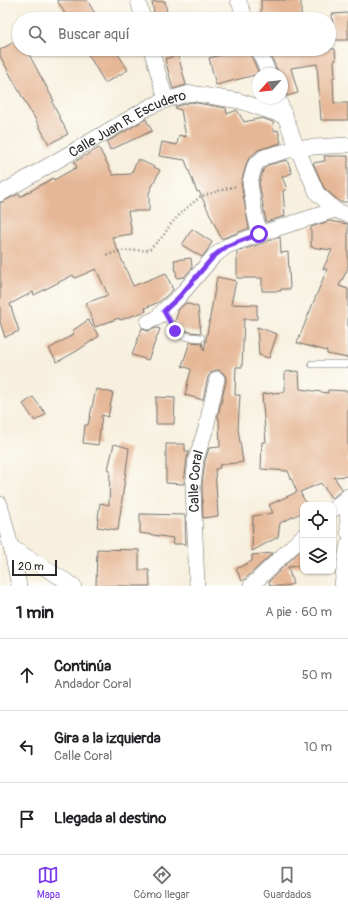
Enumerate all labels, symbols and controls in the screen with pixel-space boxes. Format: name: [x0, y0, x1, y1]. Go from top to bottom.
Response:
search box: [12, 12, 336, 56]
icon: search: [26, 23, 48, 45]
text: Buscar aquí: [58, 25, 130, 44]
north arrow: [252, 68, 288, 104]
street label: Calle Juan R. Escudero: [66, 86, 189, 161]
route start: [250, 225, 268, 243]
route end: [166, 322, 184, 340]
street label: Calle Coral: [185, 448, 207, 513]
map controls: [300, 502, 336, 574]
button: locate: [300, 502, 336, 538]
button: layers: [300, 538, 336, 574]
scale bar: [12, 558, 57, 577]
text: 20 m: [18, 560, 44, 573]
text: 1 min: [16, 602, 54, 623]
text: A pie · 60 m: [265, 604, 332, 620]
text: Continúa: [54, 657, 111, 676]
icon: ahead: [16, 664, 38, 686]
text: 50 m: [302, 667, 332, 683]
text: Andador Coral: [54, 676, 132, 692]
text: Gira a la izquierda: [54, 729, 161, 748]
icon: left: [16, 736, 38, 758]
text: 10 m: [304, 739, 332, 755]
text: Calle Coral: [54, 748, 112, 764]
icon: arrive: [16, 808, 38, 830]
text: Llegada al destino: [54, 809, 166, 828]
tab: Mapa: [37, 864, 60, 901]
tab: Cómo llegar: [134, 864, 190, 901]
tab: Guardados: [263, 864, 311, 901]

